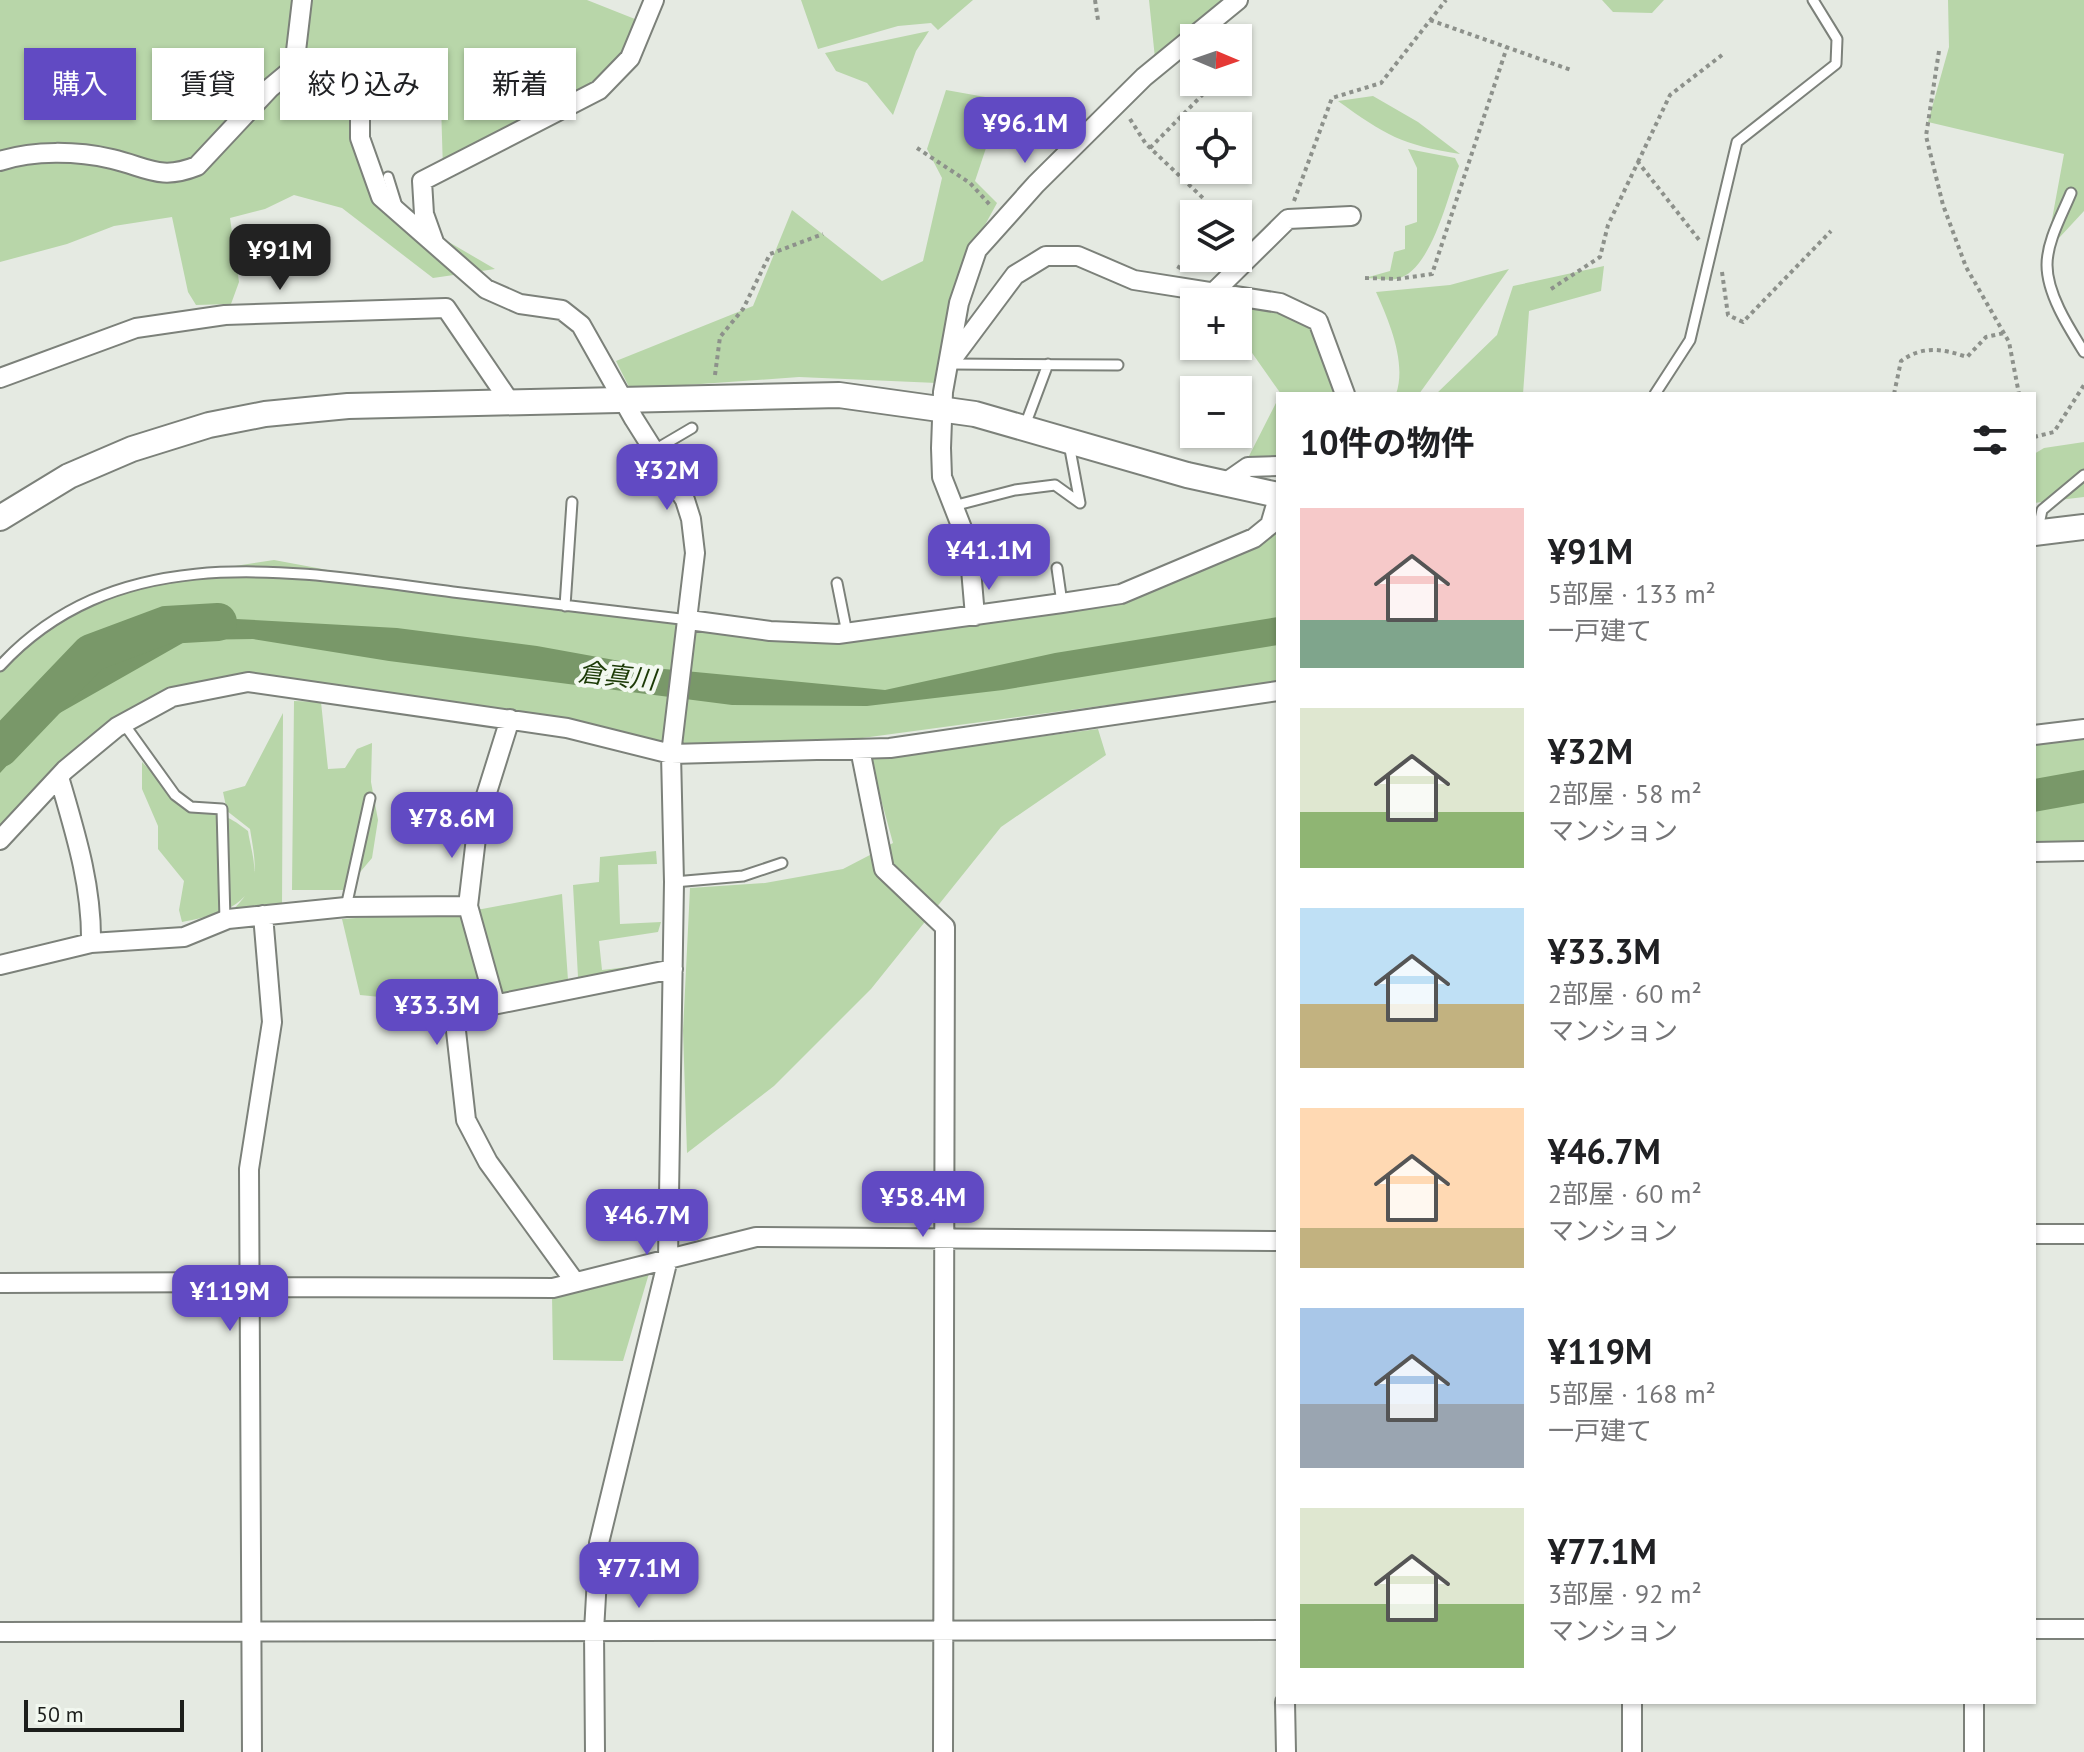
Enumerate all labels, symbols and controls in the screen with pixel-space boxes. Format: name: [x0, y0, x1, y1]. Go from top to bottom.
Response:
north arrow: [1180, 24, 1252, 96]
map controls: [1180, 24, 1252, 448]
chip: 購入: [24, 48, 136, 120]
chip: 賃貸: [152, 48, 264, 120]
chip: 絞り込み: [280, 48, 448, 120]
chip: 新着: [464, 48, 576, 120]
pin: ¥96.1M: [960, 97, 1090, 165]
text: ¥96.1M: [982, 106, 1068, 139]
button: locate: [1180, 112, 1252, 184]
button: layers: [1180, 200, 1252, 272]
pin: ¥91M: [233, 224, 327, 292]
text: ¥91M: [247, 233, 313, 266]
button: +: [1180, 288, 1252, 360]
button: −: [1180, 376, 1252, 448]
icon: filters: [1968, 418, 2012, 462]
text: 10件の物件: [1300, 420, 1475, 464]
pin: ¥32M: [620, 444, 714, 512]
text: ¥32M: [634, 453, 700, 486]
pin: ¥41.1M: [924, 524, 1054, 592]
text: ¥91M: [1548, 529, 1633, 573]
text: ¥41.1M: [946, 533, 1032, 566]
icon: home: [1364, 540, 1460, 636]
text: 5部屋 · 133 m²: [1548, 577, 1716, 610]
text: 一戸建て: [1548, 614, 1652, 647]
water label: 倉真川: [577, 655, 661, 696]
text: ¥32M: [1548, 729, 1633, 773]
icon: home: [1364, 740, 1460, 836]
text: 2部屋 · 58 m²: [1548, 777, 1702, 810]
pin: ¥78.6M: [387, 792, 517, 860]
text: ¥78.6M: [409, 801, 495, 834]
text: マンション: [1548, 814, 1678, 847]
text: ¥33.3M: [1548, 929, 1661, 973]
icon: home: [1364, 940, 1460, 1036]
text: 2部屋 · 60 m²: [1548, 977, 1702, 1010]
pin: ¥33.3M: [372, 979, 502, 1047]
text: ¥33.3M: [394, 988, 480, 1021]
text: マンション: [1548, 1014, 1678, 1047]
text: ¥46.7M: [1548, 1129, 1661, 1173]
icon: home: [1364, 1140, 1460, 1236]
pin: ¥58.4M: [858, 1171, 988, 1239]
text: 2部屋 · 60 m²: [1548, 1177, 1702, 1210]
text: ¥58.4M: [880, 1180, 966, 1213]
pin: ¥46.7M: [582, 1189, 712, 1257]
text: ¥46.7M: [604, 1198, 690, 1231]
text: マンション: [1548, 1214, 1678, 1247]
pin: ¥119M: [174, 1265, 286, 1333]
text: ¥119M: [190, 1274, 270, 1307]
text: ¥119M: [1548, 1329, 1652, 1373]
icon: home: [1364, 1340, 1460, 1436]
text: 5部屋 · 168 m²: [1548, 1377, 1716, 1410]
text: 一戸建て: [1548, 1414, 1652, 1447]
text: ¥77.1M: [1548, 1529, 1657, 1573]
icon: home: [1364, 1540, 1460, 1636]
pin: ¥77.1M: [574, 1542, 704, 1610]
text: ¥77.1M: [597, 1551, 681, 1584]
text: 3部屋 · 92 m²: [1548, 1577, 1702, 1610]
text: マンション: [1548, 1614, 1678, 1647]
scale bar: [24, 1696, 184, 1732]
text: 50 m: [36, 1700, 84, 1728]

